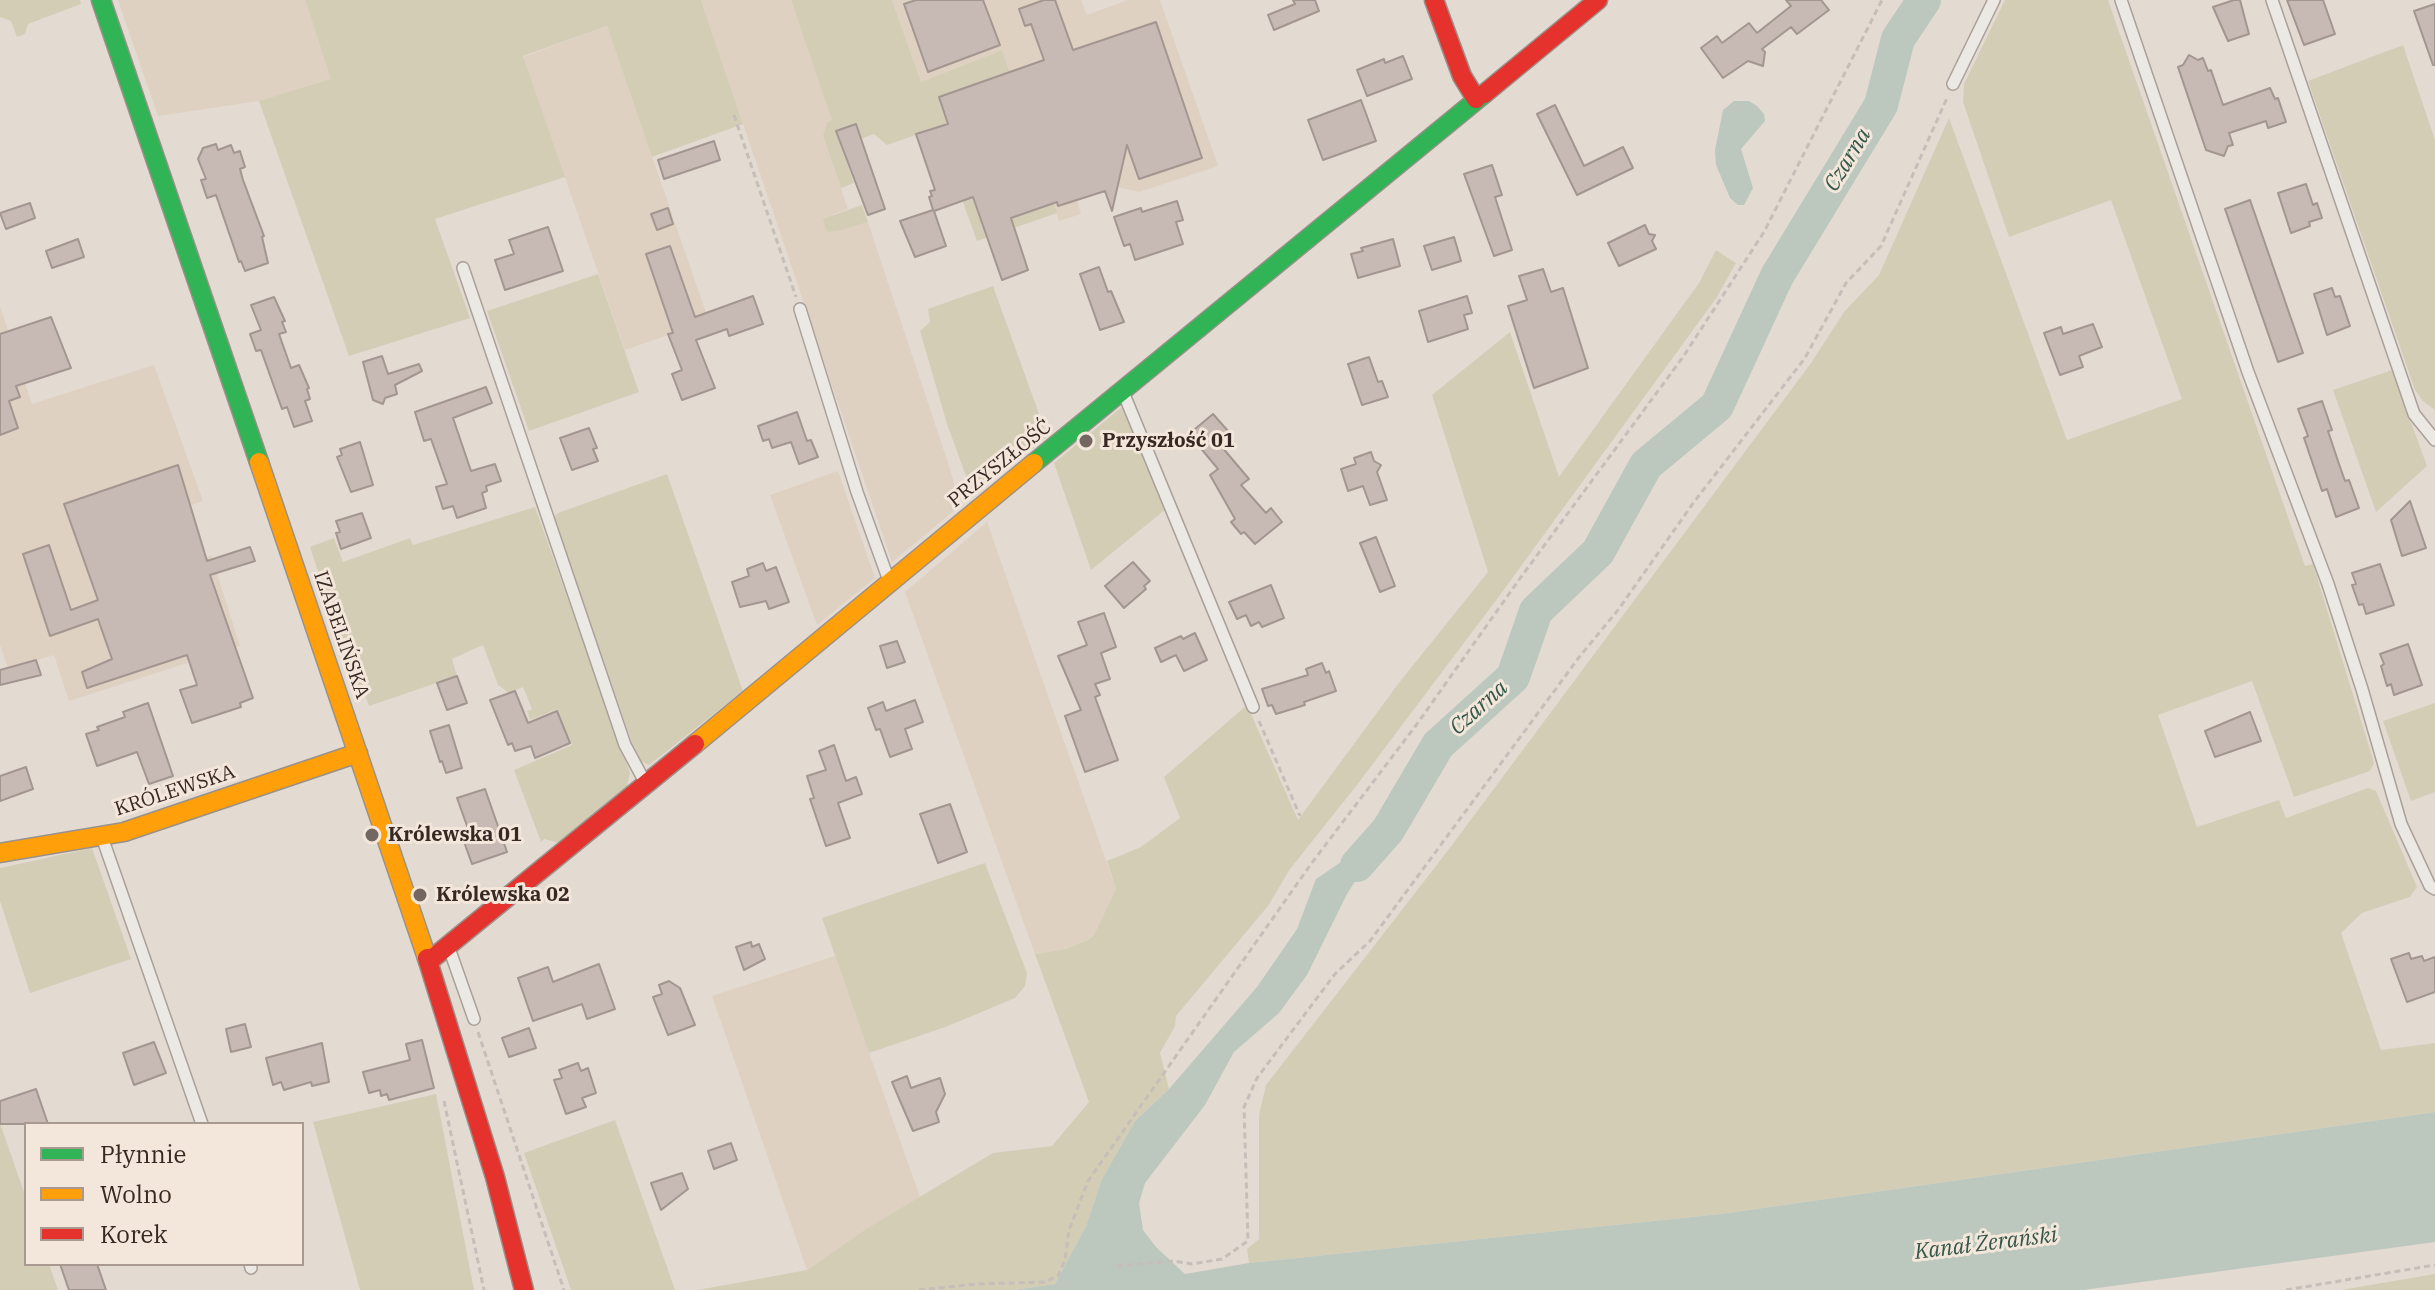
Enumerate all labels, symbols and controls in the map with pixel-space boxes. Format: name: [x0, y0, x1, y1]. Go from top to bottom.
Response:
water label: Czarna: [1819, 124, 1877, 196]
street label: PRZYSZŁOŚĆ: [943, 415, 1057, 513]
place label: Przyszłość 01: [1102, 429, 1235, 453]
marker: Przyszłość 01: [1077, 432, 1095, 450]
street label: IZABELIŃSKA: [308, 568, 374, 702]
water label: Czarna: [1445, 675, 1513, 741]
street label: KRÓLEWSKA: [112, 760, 238, 822]
place label: Królewska 01: [388, 823, 522, 847]
marker: Królewska 01: [363, 826, 381, 844]
place label: Królewska 02: [436, 883, 570, 907]
marker: Królewska 02: [411, 886, 429, 904]
legend: [24, 1122, 304, 1266]
text: Płynnie: [100, 1138, 186, 1170]
text: Wolno: [100, 1178, 172, 1210]
text: Korek: [100, 1218, 167, 1250]
water label: Kanał Żerański: [1913, 1222, 2059, 1266]

